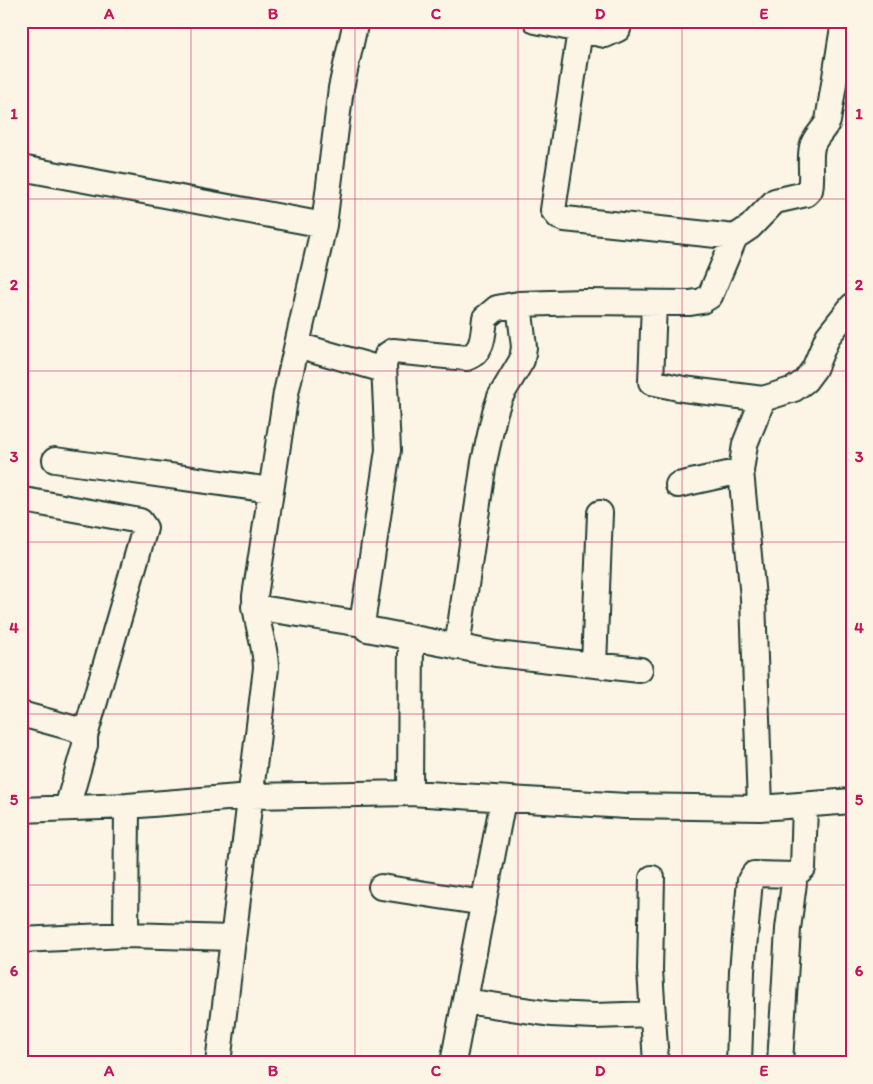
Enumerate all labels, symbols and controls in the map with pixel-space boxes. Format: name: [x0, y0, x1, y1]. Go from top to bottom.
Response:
text: A: [103, 4, 115, 23]
text: B: [268, 4, 279, 23]
text: C: [431, 4, 442, 23]
text: D: [595, 4, 606, 23]
text: E: [760, 4, 769, 23]
text: 1: [10, 104, 18, 123]
text: 1: [855, 104, 863, 123]
text: 2: [10, 275, 19, 294]
text: 2: [855, 275, 864, 294]
text: 3: [10, 447, 19, 466]
text: 3: [855, 447, 864, 466]
text: 4: [9, 618, 19, 637]
text: 4: [854, 618, 864, 637]
text: 5: [10, 790, 19, 809]
text: 5: [855, 790, 864, 809]
text: 6: [10, 961, 19, 980]
text: 6: [855, 961, 864, 980]
text: A: [103, 1061, 115, 1080]
text: B: [268, 1061, 279, 1080]
text: C: [431, 1061, 442, 1080]
text: D: [595, 1061, 606, 1080]
text: E: [760, 1061, 769, 1080]

